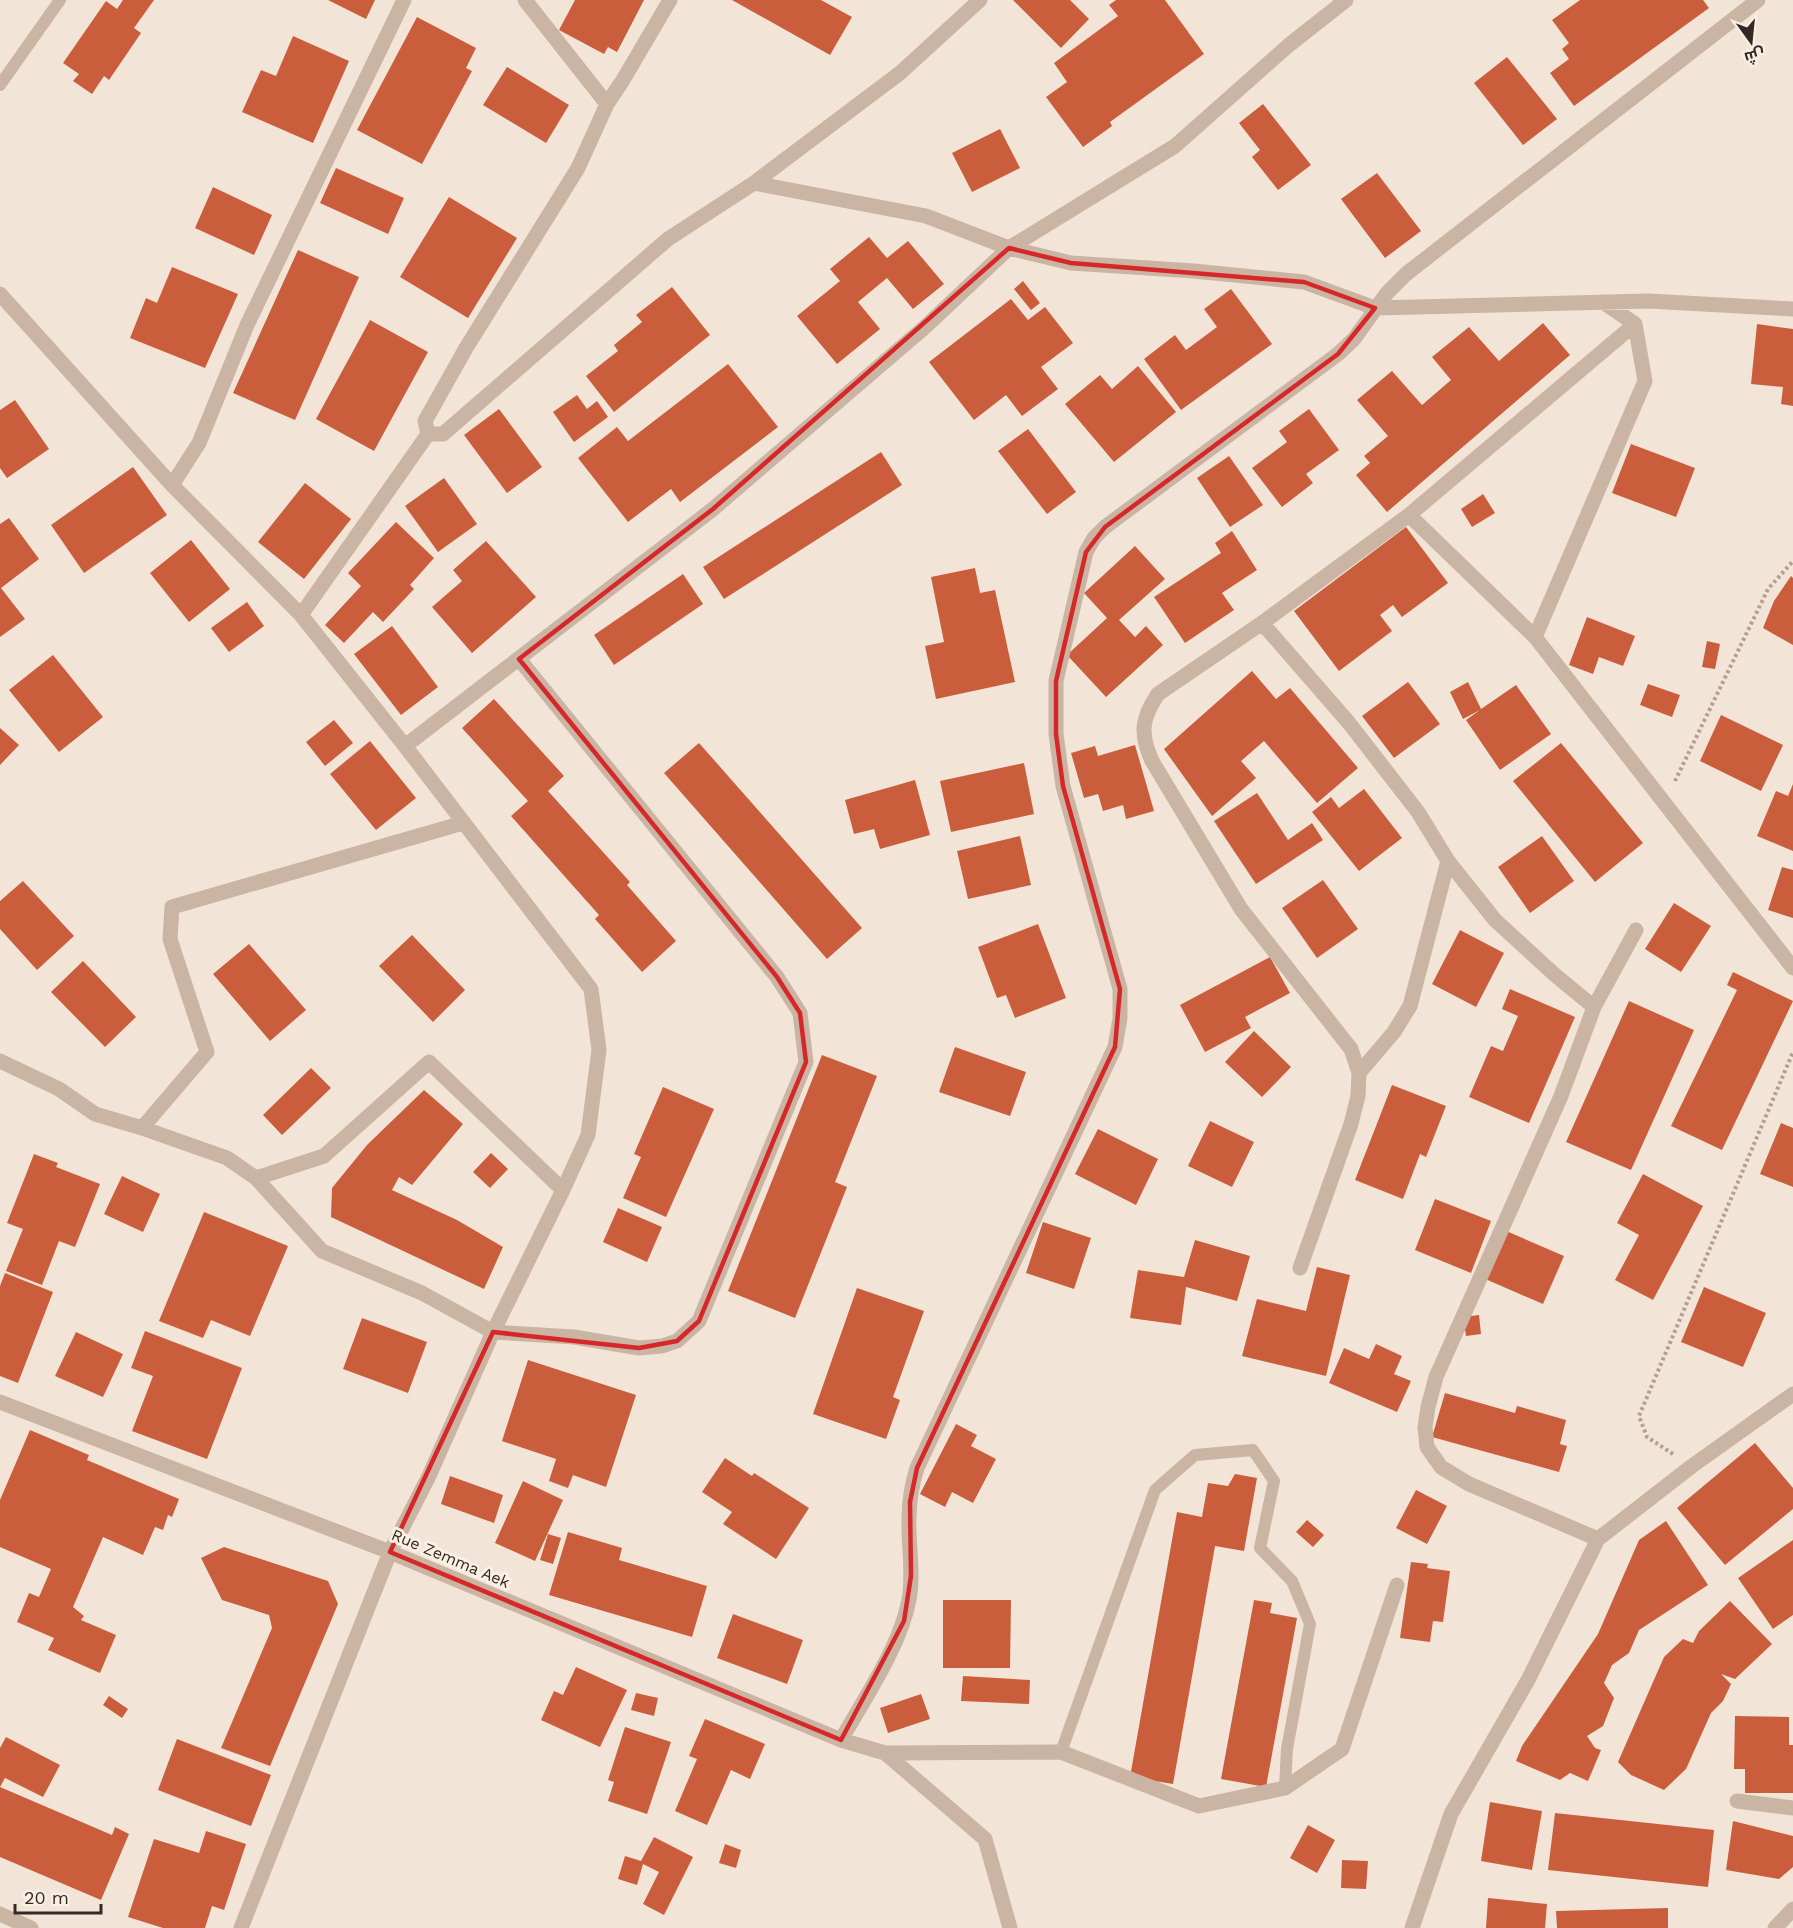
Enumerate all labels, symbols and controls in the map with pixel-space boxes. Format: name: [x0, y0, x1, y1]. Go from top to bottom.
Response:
north arrow: [1721, 12, 1781, 72]
text: ش: [1742, 44, 1767, 68]
street label: Rue Zemma Aek: [389, 1525, 513, 1592]
scale bar: [15, 1877, 100, 1915]
text: 20 m: [24, 1887, 69, 1908]

